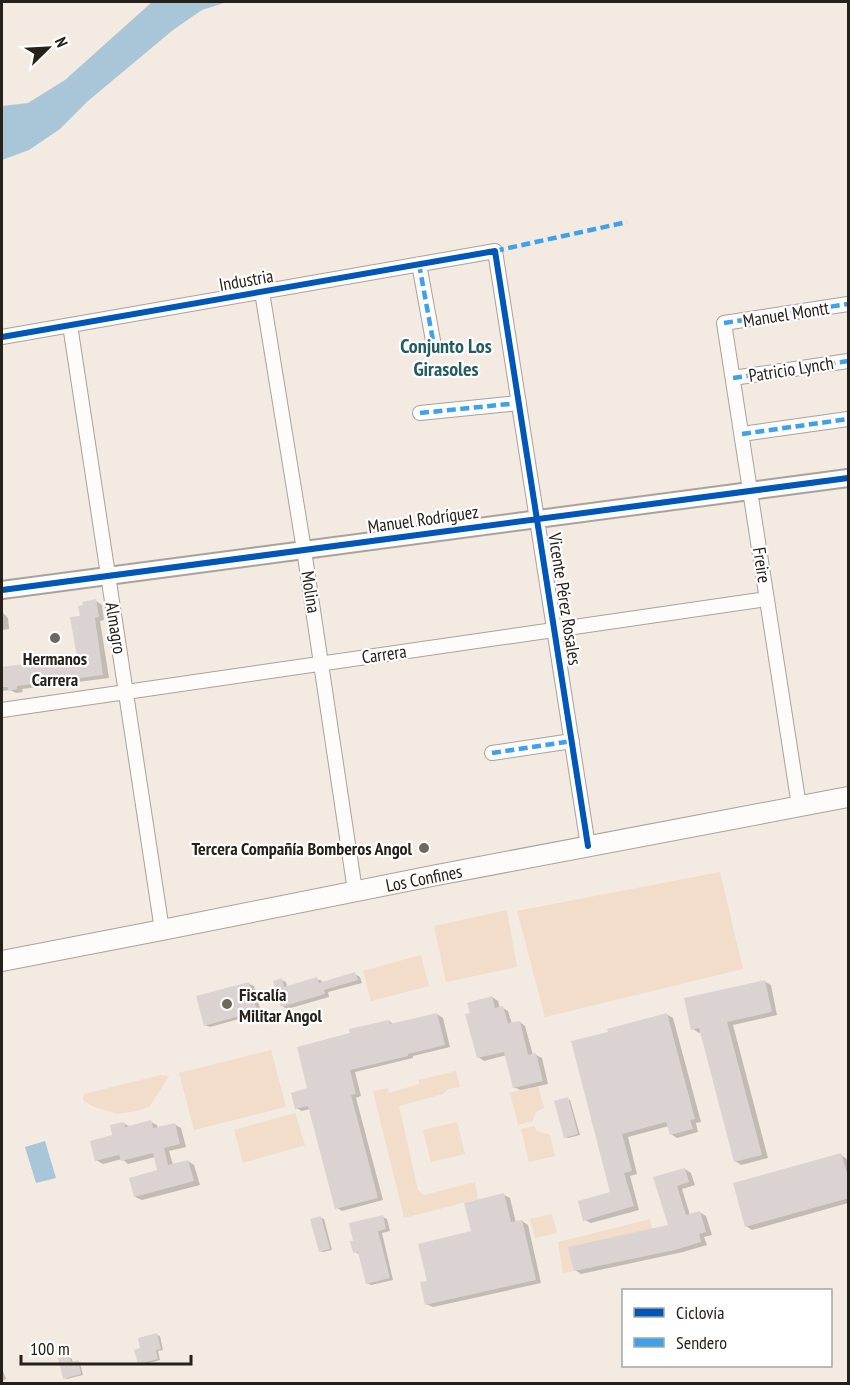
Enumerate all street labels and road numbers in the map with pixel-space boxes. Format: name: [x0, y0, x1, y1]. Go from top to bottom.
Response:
street label: Industria: [217, 264, 275, 296]
street label: Manuel Montt: [741, 296, 831, 332]
street label: Patricio Lynch: [747, 351, 835, 387]
street label: Manuel Rodríguez: [366, 500, 480, 538]
street label: Vicente Pérez Rosales: [543, 530, 587, 667]
street label: Freire: [748, 545, 776, 585]
street label: Molina: [296, 569, 326, 615]
street label: Almagro: [101, 600, 131, 656]
street label: Carrera: [360, 640, 408, 668]
street label: Los Confines: [384, 859, 464, 896]

